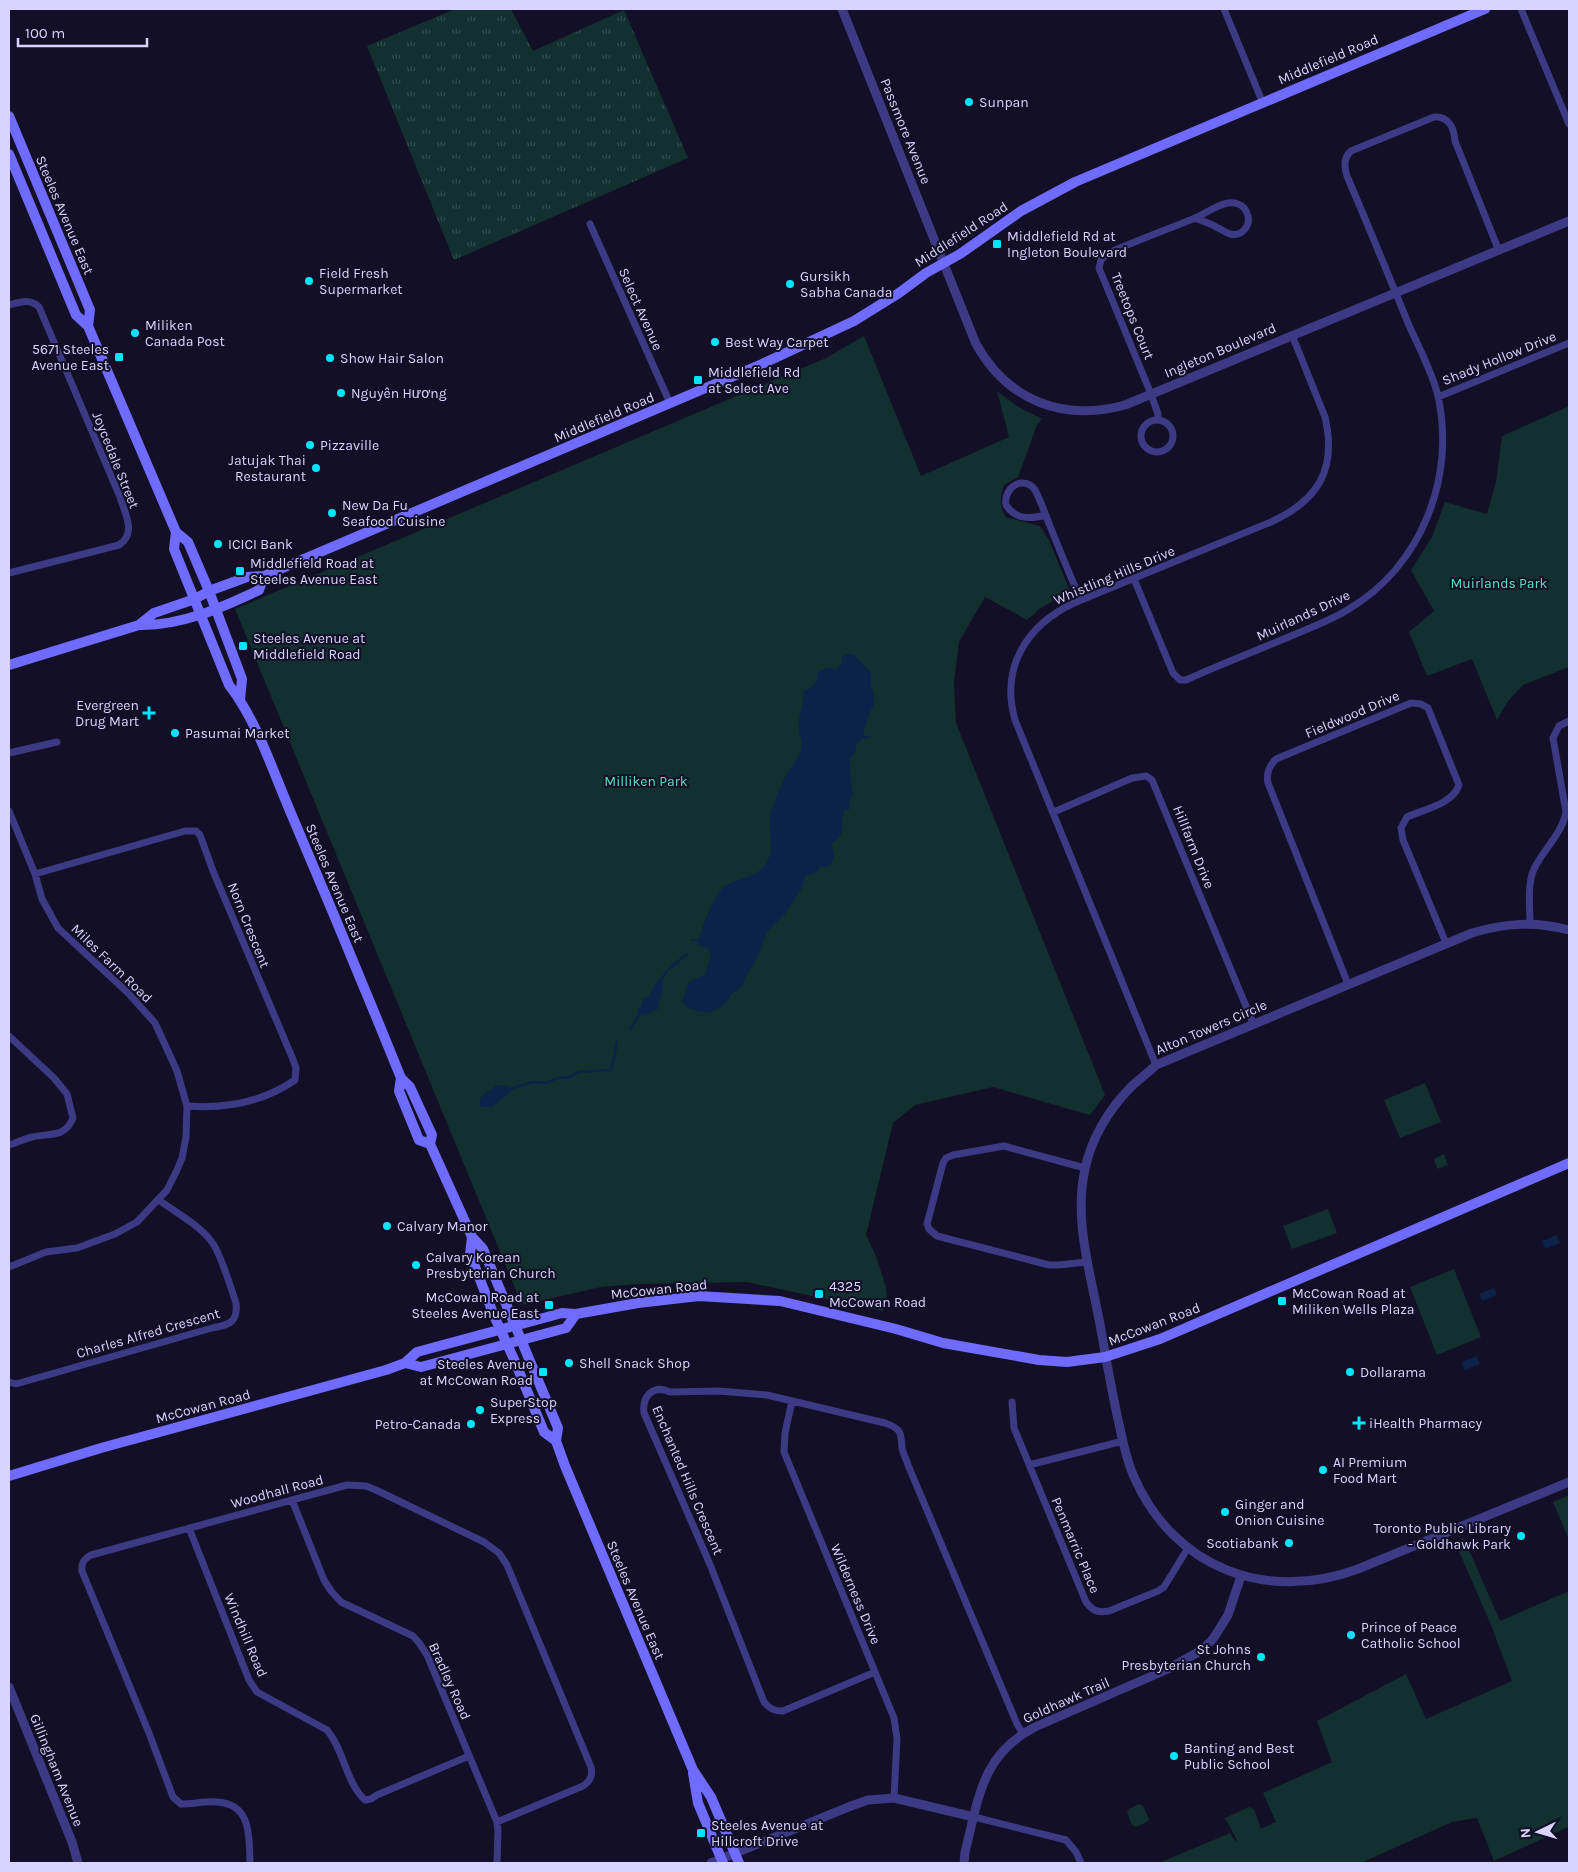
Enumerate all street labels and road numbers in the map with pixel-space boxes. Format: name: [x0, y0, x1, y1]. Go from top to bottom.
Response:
street label: Middlefield Road: [1275, 31, 1381, 88]
street label: Passmore Avenue: [877, 76, 935, 187]
street label: Steeles Avenue East: [32, 153, 97, 277]
street label: Middlefield Road: [911, 198, 1011, 271]
street label: Select Avenue: [615, 265, 666, 353]
street label: Treetops Court: [1107, 270, 1158, 362]
street label: Ingleton Boulevard: [1162, 319, 1279, 382]
street label: Shady Hollow Drive: [1440, 328, 1559, 389]
street label: Middlefield Road: [551, 389, 657, 446]
street label: Joycedale Street: [88, 409, 143, 511]
street label: Whistling Hills Drive: [1051, 542, 1177, 609]
street label: Muirlands Drive: [1254, 586, 1353, 645]
street label: Fieldwood Drive: [1303, 687, 1402, 742]
street label: Hillfarm Drive: [1169, 803, 1218, 891]
street label: Steeles Avenue East: [302, 821, 367, 945]
street label: Norn Crescent: [224, 880, 273, 970]
street label: Miles Farm Road: [68, 920, 156, 1006]
street label: Alton Towers Circle: [1153, 996, 1269, 1059]
street label: McCowan Road: [610, 1276, 708, 1303]
street label: McCowan Road: [1106, 1299, 1203, 1350]
street label: Charles Alfred Crescent: [74, 1305, 222, 1362]
street label: McCowan Road: [154, 1386, 252, 1427]
street label: Enchanted Hills Crescent: [648, 1403, 727, 1557]
street label: Woodhall Road: [229, 1471, 325, 1512]
street label: Penmarric Place: [1048, 1495, 1103, 1596]
street label: Steeles Avenue East: [603, 1538, 668, 1662]
street label: Wilderness Drive: [827, 1541, 884, 1647]
street label: Windhill Road: [220, 1591, 271, 1680]
street label: Bradley Road: [425, 1640, 474, 1723]
street label: Goldhawk Trail: [1020, 1674, 1112, 1727]
street label: Gillingham Avenue: [26, 1711, 87, 1829]

